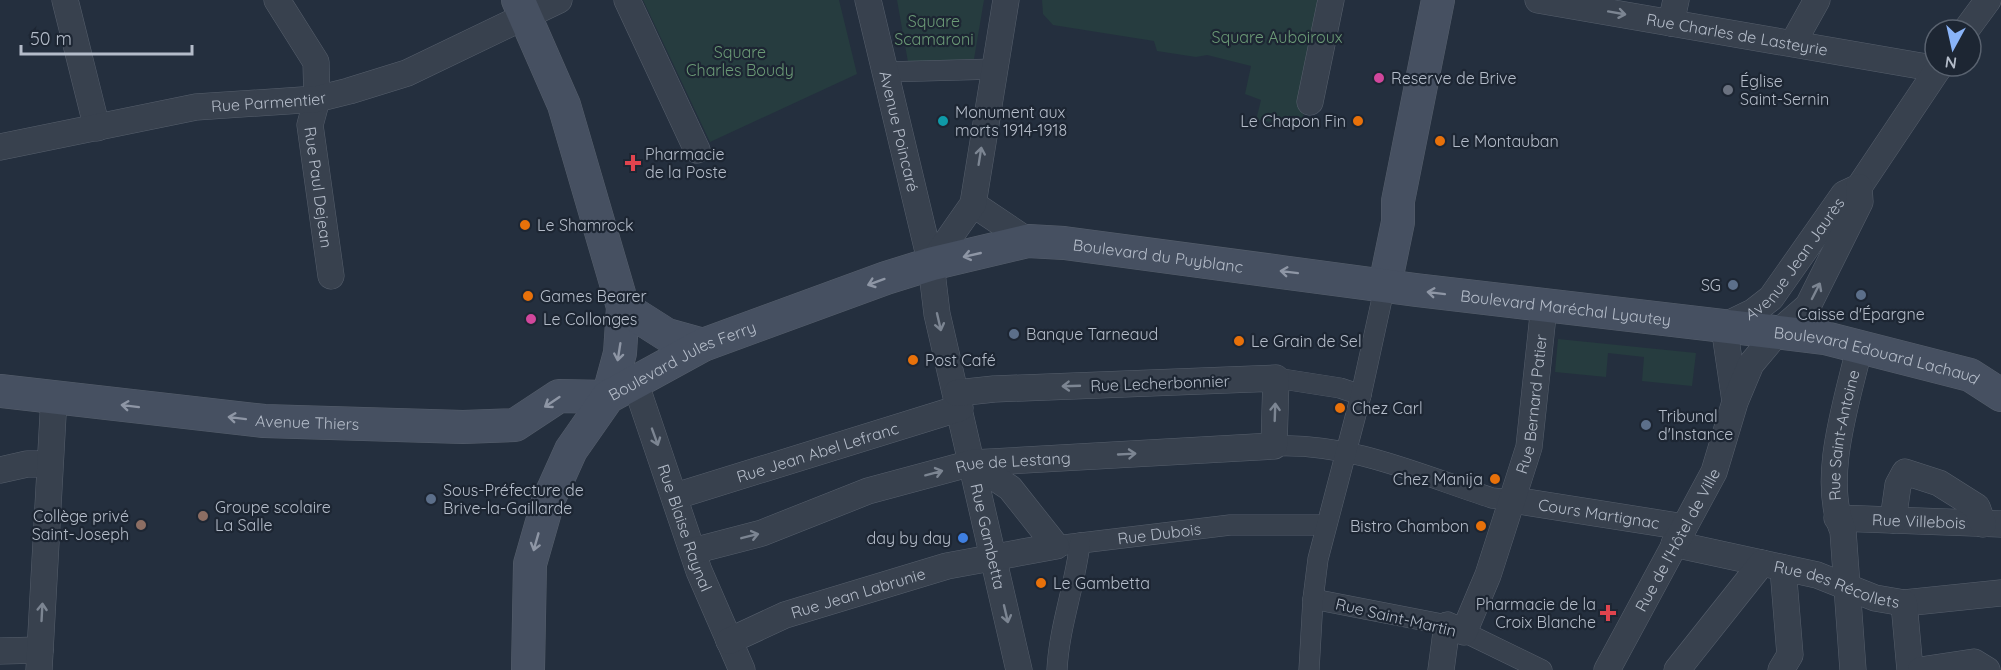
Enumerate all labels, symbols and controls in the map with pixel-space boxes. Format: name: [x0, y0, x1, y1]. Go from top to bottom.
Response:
one-way arrow: [1606, 8, 1626, 19]
street label: Rue Charles de Lasteyrie: [1645, 9, 1829, 60]
park label: Square Scamaroni: [894, 11, 974, 49]
scale bar: [21, 18, 192, 56]
north arrow: [1923, 18, 1983, 78]
text: 50 m: [30, 27, 72, 50]
park label: Square Auboiroux: [1211, 27, 1343, 47]
park label: Square Charles Boudy: [686, 42, 794, 80]
text: N: [1944, 52, 1958, 74]
place label: Reserve de Brive: [1391, 68, 1517, 88]
street label: Avenue Poincaré: [875, 69, 923, 194]
marker: Reserve de Brive: [1372, 71, 1386, 85]
place label: Église Saint-Sernin: [1740, 71, 1829, 109]
marker: Église Saint-Sernin: [1721, 83, 1735, 97]
street label: Rue Parmentier: [211, 87, 329, 116]
place label: Monument aux morts 1914-1918: [955, 102, 1067, 140]
place label: Le Chapon Fin: [1240, 111, 1346, 131]
marker: Monument aux morts 1914-1918: [936, 114, 950, 128]
marker: Le Chapon Fin: [1351, 114, 1365, 128]
street label: Rue Paul Dejean: [300, 125, 337, 249]
place label: Le Montauban: [1452, 131, 1559, 151]
marker: Le Montauban: [1433, 134, 1447, 148]
place label: Pharmacie de la Poste: [645, 144, 727, 182]
one-way arrow: [975, 147, 986, 167]
marker: Pharmacie de la Poste: [626, 156, 640, 170]
street label: Avenue Jean Jaurès: [1742, 194, 1848, 324]
place label: Le Shamrock: [537, 215, 634, 235]
marker: Le Shamrock: [518, 218, 532, 232]
street label: Boulevard du Puyblanc: [1072, 234, 1244, 277]
one-way arrow: [962, 249, 981, 261]
one-way arrow: [1280, 266, 1300, 277]
place label: SG: [1701, 275, 1721, 295]
one-way arrow: [867, 277, 886, 288]
marker: SG: [1726, 278, 1740, 292]
one-way arrow: [1811, 282, 1822, 300]
street label: Boulevard Maréchal Lyautey: [1459, 285, 1672, 330]
place label: Games Bearer: [540, 286, 647, 306]
one-way arrow: [1427, 287, 1447, 298]
marker: Caisse d'Épargne: [1854, 288, 1868, 302]
marker: Games Bearer: [521, 289, 535, 303]
place label: Caisse d'Épargne: [1797, 304, 1925, 324]
place label: Le Collonges: [543, 309, 637, 329]
marker: Le Collonges: [524, 312, 538, 326]
one-way arrow: [933, 312, 945, 331]
street label: Boulevard Jules Ferry: [605, 317, 759, 405]
street label: Boulevard Edouard Lachaud: [1773, 322, 1984, 389]
place label: Banque Tarneaud: [1026, 324, 1158, 344]
marker: Banque Tarneaud: [1007, 327, 1021, 341]
place label: Le Grain de Sel: [1251, 331, 1362, 351]
street label: Rue Bernard Patier: [1511, 333, 1551, 476]
marker: Le Grain de Sel: [1232, 334, 1246, 348]
one-way arrow: [613, 342, 624, 362]
place label: Post Café: [925, 350, 996, 370]
marker: Post Café: [906, 353, 920, 367]
street label: Rue Saint-Antoine: [1824, 368, 1864, 502]
street label: Rue Lecherbonnier: [1090, 371, 1230, 395]
one-way arrow: [1061, 380, 1081, 391]
one-way arrow: [543, 395, 560, 408]
place label: Chez Carl: [1352, 398, 1423, 418]
one-way arrow: [120, 400, 140, 411]
marker: Chez Carl: [1333, 401, 1347, 415]
one-way arrow: [1269, 403, 1281, 423]
place label: Tribunal d'Instance: [1658, 406, 1733, 444]
street label: Avenue Thiers: [254, 410, 360, 434]
one-way arrow: [228, 412, 248, 423]
street label: Rue Jean Abel Lefranc: [734, 418, 901, 487]
marker: Tribunal d'Instance: [1639, 418, 1653, 432]
one-way arrow: [650, 427, 661, 446]
street label: Rue de Lestang: [953, 447, 1071, 477]
one-way arrow: [1117, 448, 1137, 459]
street label: Rue Blaise Raynal: [654, 461, 717, 594]
street label: Rue de l'Hôtel de Ville: [1630, 465, 1724, 615]
one-way arrow: [924, 467, 943, 478]
place label: Chez Manija: [1393, 469, 1483, 489]
marker: Chez Manija: [1488, 472, 1502, 486]
place label: Sous-Préfecture de Brive-la-Gaillarde: [443, 480, 584, 518]
street label: Rue Gambetta: [966, 481, 1010, 591]
marker: Sous-Préfecture de Brive-la-Gaillarde: [424, 492, 438, 506]
street label: Cours Martignac: [1537, 494, 1661, 533]
place label: Groupe scolaire La Salle: [215, 497, 331, 535]
place label: Collège privé Saint-Joseph: [32, 506, 129, 544]
marker: Groupe scolaire La Salle: [196, 509, 210, 523]
street label: Rue Villebois: [1872, 509, 1966, 533]
place label: Bistro Chambon: [1350, 516, 1469, 536]
marker: Collège privé Saint-Joseph: [134, 518, 148, 532]
street label: Rue Dubois: [1116, 519, 1202, 549]
marker: Bistro Chambon: [1474, 519, 1488, 533]
place label: day by day: [867, 528, 951, 548]
one-way arrow: [740, 530, 759, 541]
marker: day by day: [956, 531, 970, 545]
one-way arrow: [530, 532, 541, 551]
street label: Rue des Récollets: [1772, 556, 1901, 612]
street label: Rue Jean Labrunie: [788, 563, 928, 623]
place label: Le Gambetta: [1053, 573, 1150, 593]
marker: Le Gambetta: [1034, 576, 1048, 590]
street label: Rue Saint-Martin: [1334, 593, 1458, 641]
place label: Pharmacie de la Croix Blanche: [1476, 594, 1596, 632]
one-way arrow: [36, 602, 47, 622]
one-way arrow: [1000, 604, 1012, 623]
marker: Pharmacie de la Croix Blanche: [1601, 606, 1615, 620]

